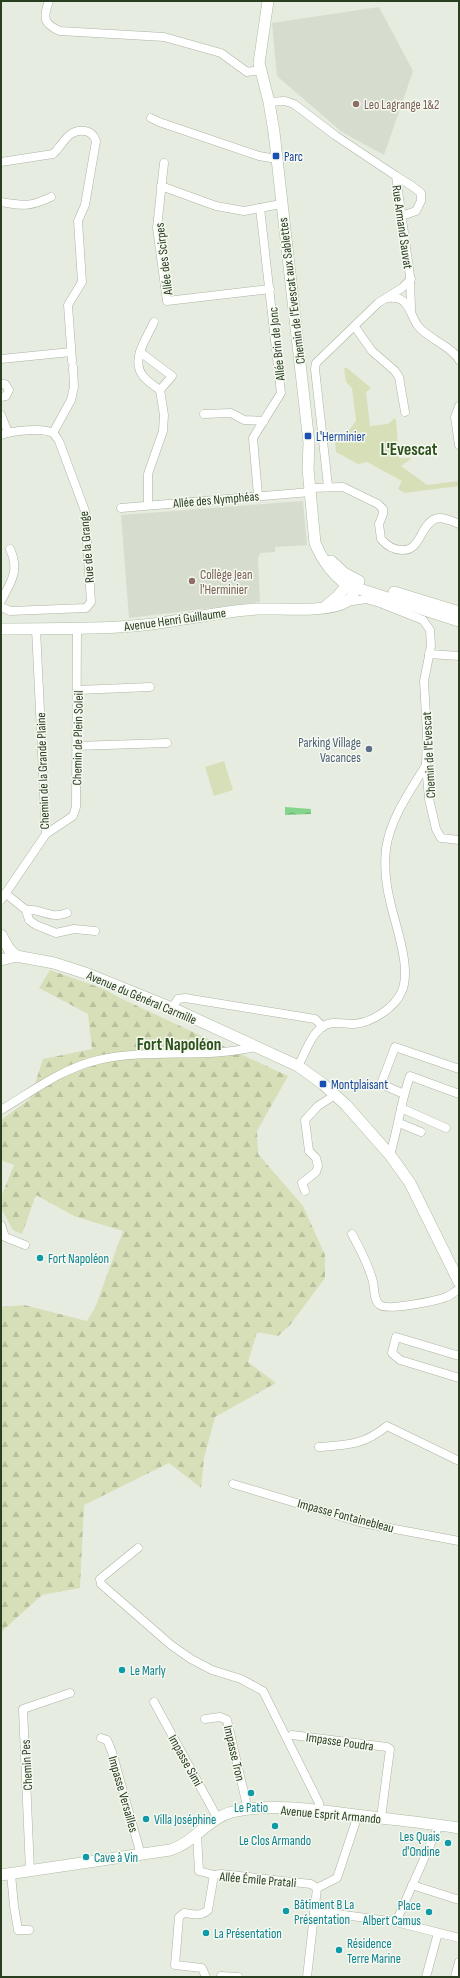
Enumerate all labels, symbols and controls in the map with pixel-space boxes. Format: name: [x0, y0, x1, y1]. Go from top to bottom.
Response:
place label: Leo Lagrange 1&2: [364, 97, 439, 113]
marker: Leo Lagrange 1&2: [351, 99, 361, 109]
place label: Parc: [284, 149, 303, 165]
marker: Parc: [271, 151, 281, 161]
street label: Rue Armand Sauvat: [388, 184, 416, 270]
street label: Chemin de l'Evescat aux Sablettes: [275, 216, 309, 365]
street label: Allée des Scirpes: [152, 222, 176, 297]
street label: Allée Brin de Jonc: [265, 306, 289, 383]
place label: L'Herminier: [316, 429, 366, 445]
marker: L'Herminier: [303, 431, 313, 441]
district label: L'Evescat: [381, 440, 438, 460]
street label: Allée des Nymphéas: [171, 488, 260, 512]
street label: Rue de la Grange: [76, 510, 98, 583]
place label: Collège Jean l'Herminier: [200, 567, 253, 598]
marker: Collège Jean l'Herminier: [187, 576, 197, 586]
street label: Avenue Henri Guillaume: [122, 605, 227, 635]
street label: Chemin de Plein Soleil: [69, 690, 87, 786]
street label: Chemin de l'Evescat: [419, 711, 439, 799]
street label: Chemin de la Grande Plaine: [33, 712, 53, 830]
place label: Parking Village Vacances: [298, 735, 361, 766]
marker: Parking Village Vacances: [364, 744, 374, 754]
street label: Avenue du Général Carmille: [83, 967, 199, 1028]
district label: Fort Napoléon: [137, 1035, 221, 1055]
place label: Montplaisant: [331, 1077, 388, 1093]
marker: Montplaisant: [318, 1079, 328, 1089]
place label: Fort Napoléon: [48, 1251, 109, 1267]
marker: Fort Napoléon: [35, 1253, 45, 1263]
street label: Impasse Fontainebleau: [296, 1495, 396, 1537]
place label: Le Marly: [130, 1663, 166, 1679]
marker: Le Marly: [117, 1665, 127, 1675]
street label: Impasse Tron: [220, 1724, 248, 1783]
street label: Impasse Poudra: [305, 1729, 375, 1755]
street label: Impasse Simi: [164, 1732, 206, 1789]
street label: Chemin Pes: [18, 1739, 36, 1791]
street label: Impasse Versailles: [104, 1754, 142, 1835]
marker: Le Patio: [246, 1788, 256, 1798]
place label: Le Patio: [234, 1800, 268, 1816]
street label: Avenue Esprit Armando: [279, 1803, 382, 1827]
place label: Villa Joséphine: [154, 1812, 216, 1828]
marker: Villa Joséphine: [141, 1814, 151, 1824]
marker: Le Clos Armando: [270, 1821, 280, 1831]
place label: Les Quais d'Ondine: [399, 1829, 440, 1860]
place label: Le Clos Armando: [239, 1833, 311, 1849]
marker: Les Quais d'Ondine: [443, 1838, 453, 1848]
place label: Cave à Vin: [94, 1850, 138, 1866]
marker: Cave à Vin: [81, 1852, 91, 1862]
street label: Allée Émile Pratali: [218, 1869, 297, 1891]
place label: Bâtiment B La Présentation: [294, 1897, 354, 1928]
place label: Place Albert Camus: [362, 1898, 421, 1929]
marker: Bâtiment B La Présentation: [281, 1906, 291, 1916]
marker: Place Albert Camus: [424, 1907, 434, 1917]
place label: La Présentation: [214, 1926, 282, 1942]
marker: La Présentation: [201, 1928, 211, 1938]
place label: Résidence Terre Marine: [347, 1936, 401, 1967]
marker: Résidence Terre Marine: [334, 1945, 344, 1955]

